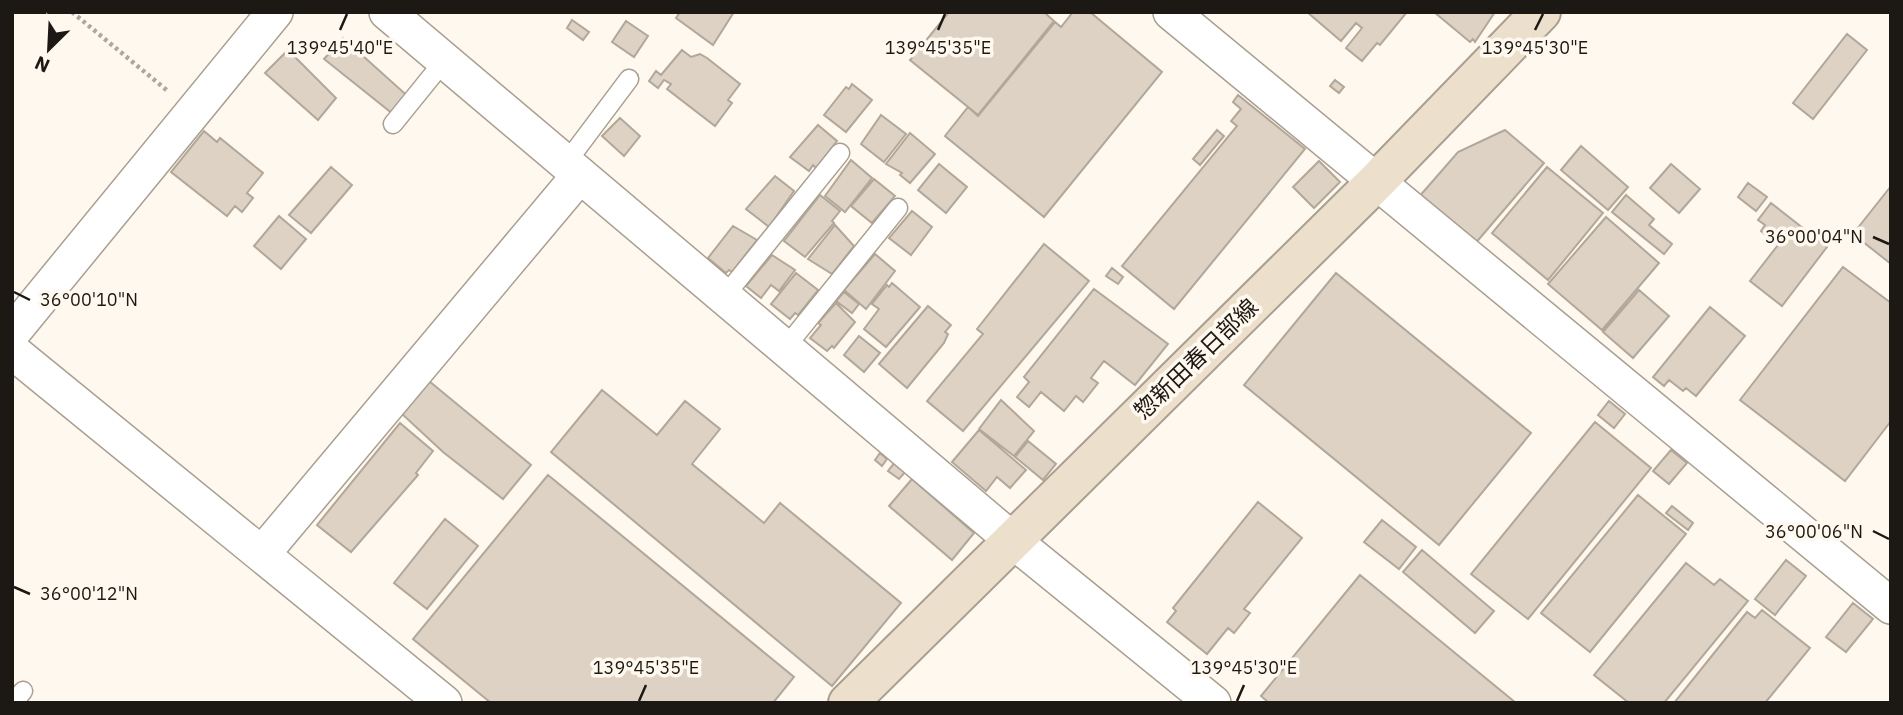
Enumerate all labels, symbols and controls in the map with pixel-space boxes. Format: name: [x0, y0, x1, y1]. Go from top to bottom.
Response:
north arrow: [14, 14, 84, 84]
text: 139°45'40"E: [287, 36, 393, 59]
text: 139°45'35"E: [885, 36, 991, 59]
text: 139°45'30"E: [1482, 36, 1588, 59]
text: N: [31, 51, 53, 78]
text: 36°00'04"N: [1765, 225, 1863, 248]
text: 36°00'10"N: [40, 288, 138, 311]
street label: 惣新田春日部線: [1127, 292, 1264, 425]
text: 36°00'06"N: [1765, 520, 1863, 543]
text: 36°00'12"N: [40, 582, 138, 605]
text: 139°45'35"E: [593, 656, 699, 679]
text: 139°45'30"E: [1191, 656, 1297, 679]

